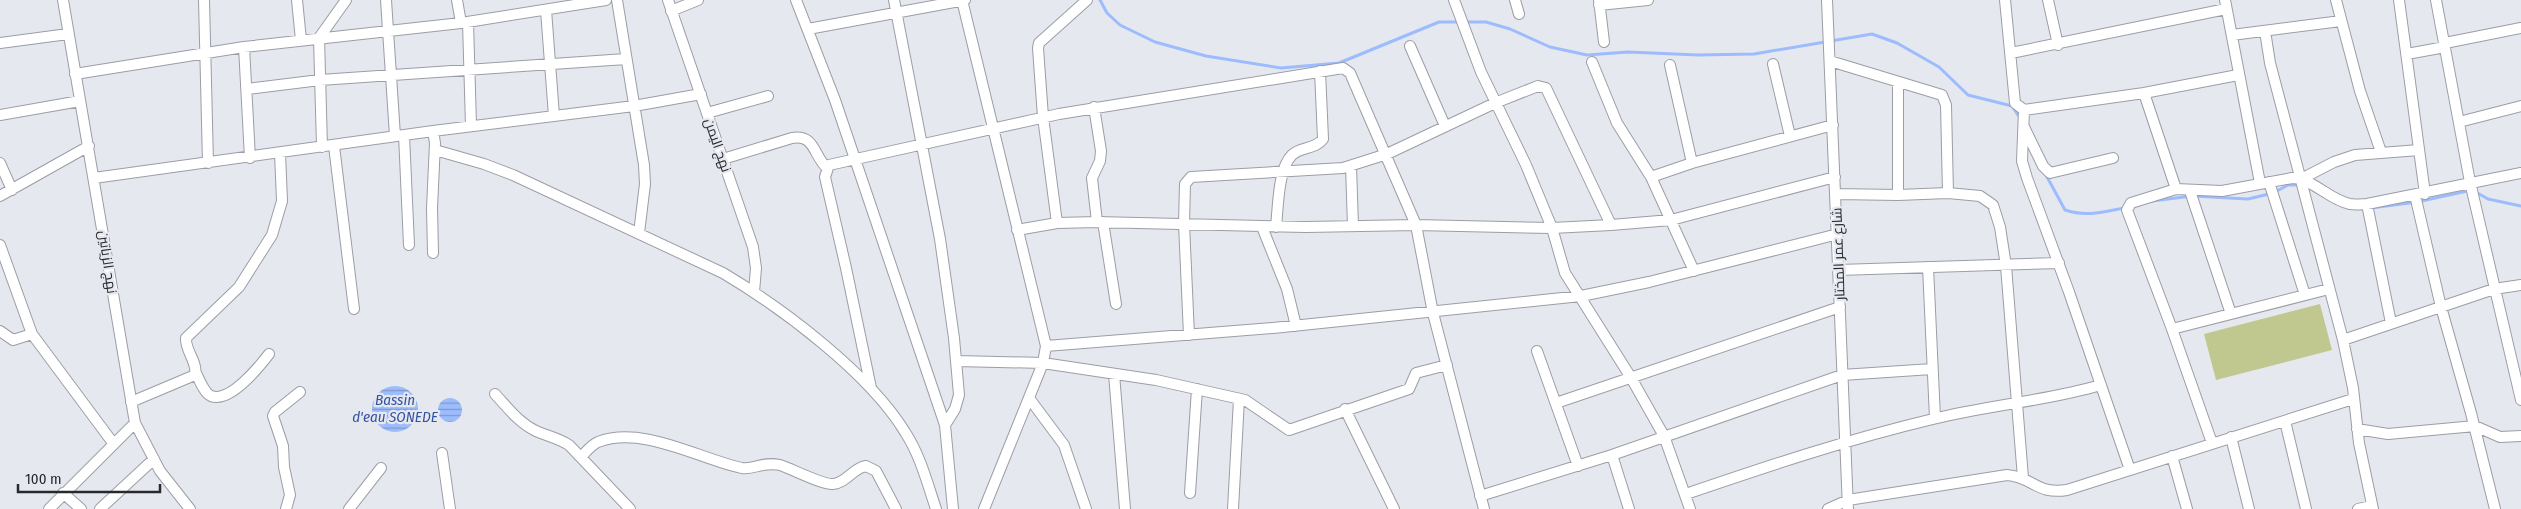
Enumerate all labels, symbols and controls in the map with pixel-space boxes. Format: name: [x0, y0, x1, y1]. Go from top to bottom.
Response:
street label: نهج اليمن: [700, 116, 735, 174]
street label: شارع عمر المختار: [1828, 207, 1849, 302]
street label: نهج الزياتين: [95, 229, 120, 295]
water label: Bassin d'eau SONEDE: [352, 391, 439, 426]
scale bar: [18, 462, 160, 494]
text: 100 m: [25, 470, 62, 488]

